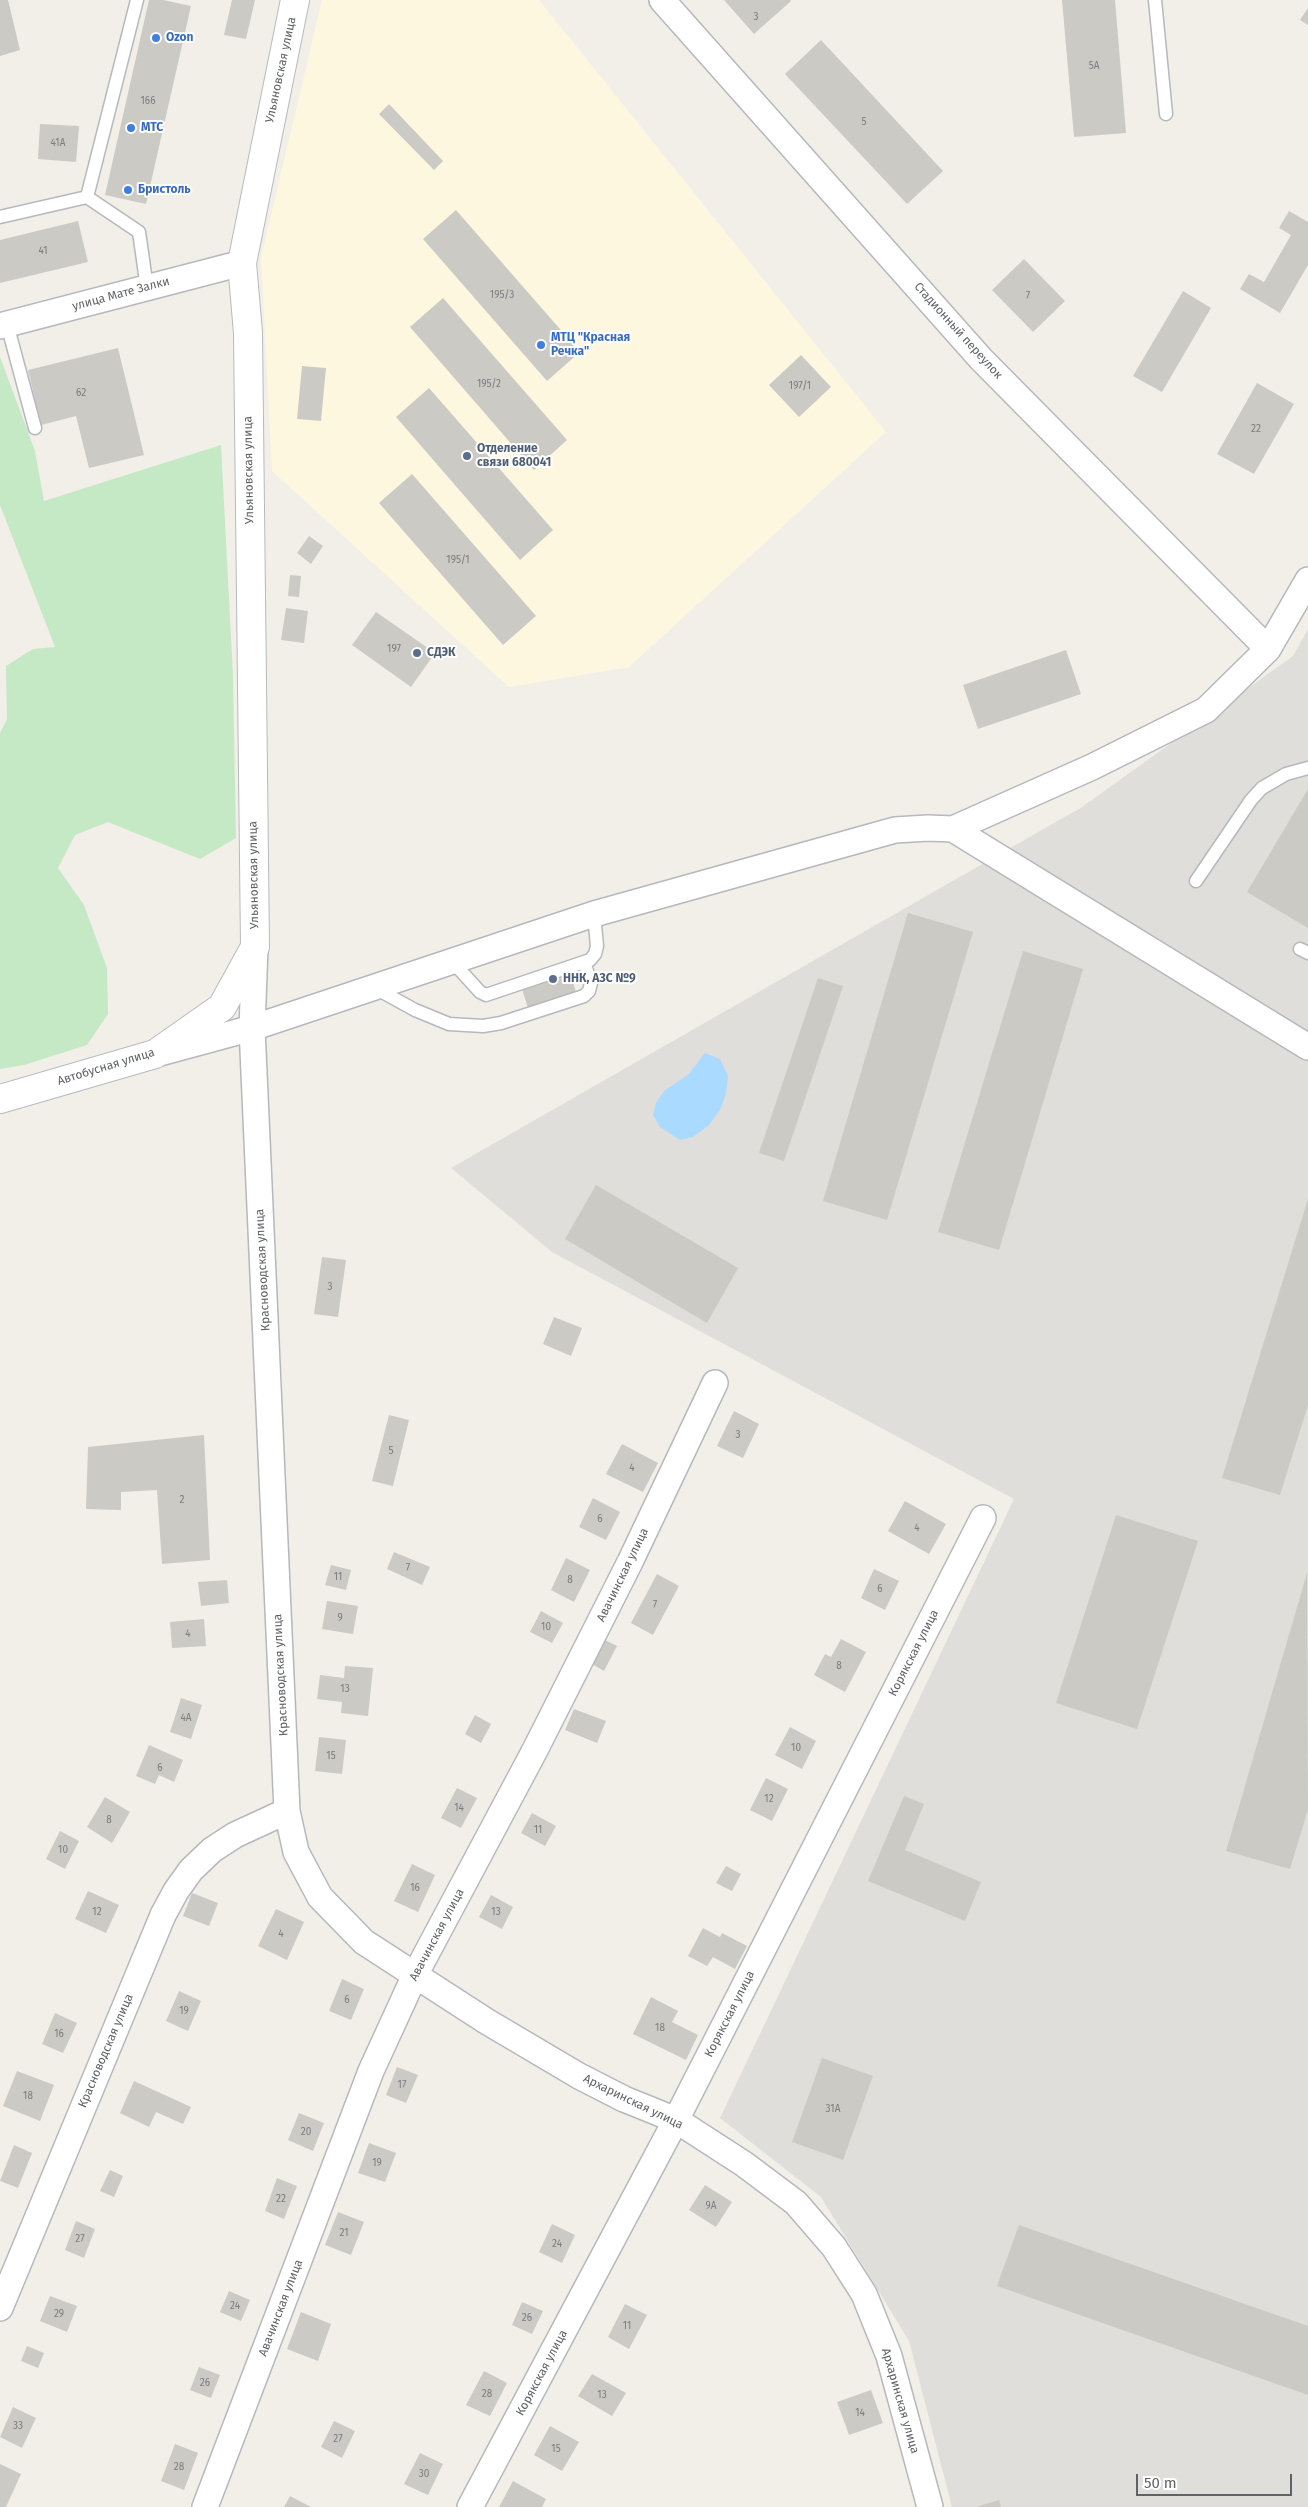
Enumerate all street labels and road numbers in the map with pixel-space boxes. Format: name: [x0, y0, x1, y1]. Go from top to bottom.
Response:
street label: Ульяновская улица: [263, 16, 299, 124]
street label: улица Мате Залки: [71, 274, 171, 314]
street label: Стадионный переулок: [911, 280, 1005, 382]
street label: Ульяновская улица: [241, 416, 257, 524]
street label: Ульяновская улица: [246, 821, 262, 929]
street label: Автобусная улица: [56, 1045, 156, 1089]
street label: Красноводская улица: [253, 1209, 273, 1331]
street label: Авачинская улица: [594, 1526, 652, 1624]
street label: Корякская улица: [886, 1607, 942, 1699]
street label: Красноводская улица: [271, 1614, 291, 1736]
street label: Авачинская улица: [407, 1886, 467, 1984]
street label: Корякская улица: [702, 1968, 758, 2060]
street label: Красноводская улица: [75, 1992, 137, 2110]
street label: Архаринская улица: [581, 2072, 685, 2132]
street label: Авачинская улица: [256, 2258, 306, 2358]
street label: Корякская улица: [513, 2328, 571, 2418]
street label: Архаринская улица: [878, 2347, 922, 2455]

